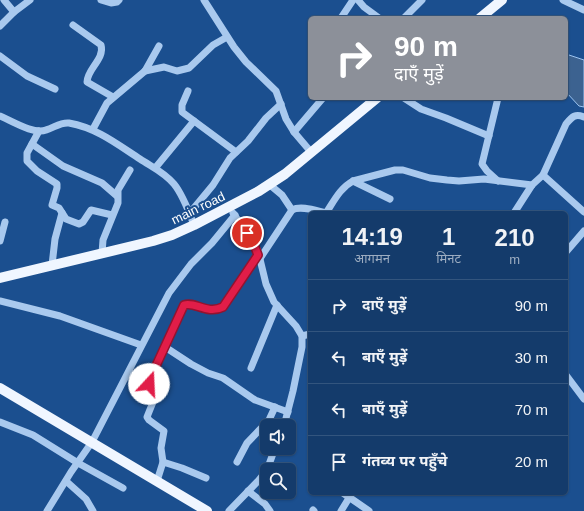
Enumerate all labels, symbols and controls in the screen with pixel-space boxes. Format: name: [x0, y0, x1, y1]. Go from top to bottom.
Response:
text: 90 m: [394, 31, 458, 62]
icon: right: [328, 32, 380, 84]
text: दाएँ मुड़ें: [394, 64, 444, 84]
street label: main road: [169, 189, 227, 227]
pin: [230, 216, 264, 250]
icon: arrive: [236, 222, 258, 244]
text: 14:19: [341, 223, 403, 250]
text: 1: [442, 223, 455, 250]
text: 210: [495, 224, 535, 251]
text: आगमन: [354, 251, 390, 266]
text: मिनट: [436, 251, 461, 266]
text: m: [509, 252, 520, 267]
icon: right: [328, 295, 350, 317]
text: दाएँ मुड़ें: [362, 296, 406, 313]
text: 90 m: [515, 297, 548, 314]
icon: left: [328, 347, 350, 369]
text: बाएँ मुड़ें: [362, 348, 407, 365]
text: 30 m: [515, 349, 548, 366]
position arrow: [128, 363, 170, 405]
icon: left: [328, 399, 350, 421]
text: बाएँ मुड़ें: [362, 400, 407, 417]
text: 70 m: [515, 401, 548, 418]
map controls: [260, 419, 296, 499]
button: sound: [260, 419, 296, 455]
icon: arrive: [328, 451, 350, 473]
text: गंतव्य पर पहुँचे: [362, 452, 447, 469]
text: 20 m: [515, 453, 548, 470]
button: search: [260, 463, 296, 499]

